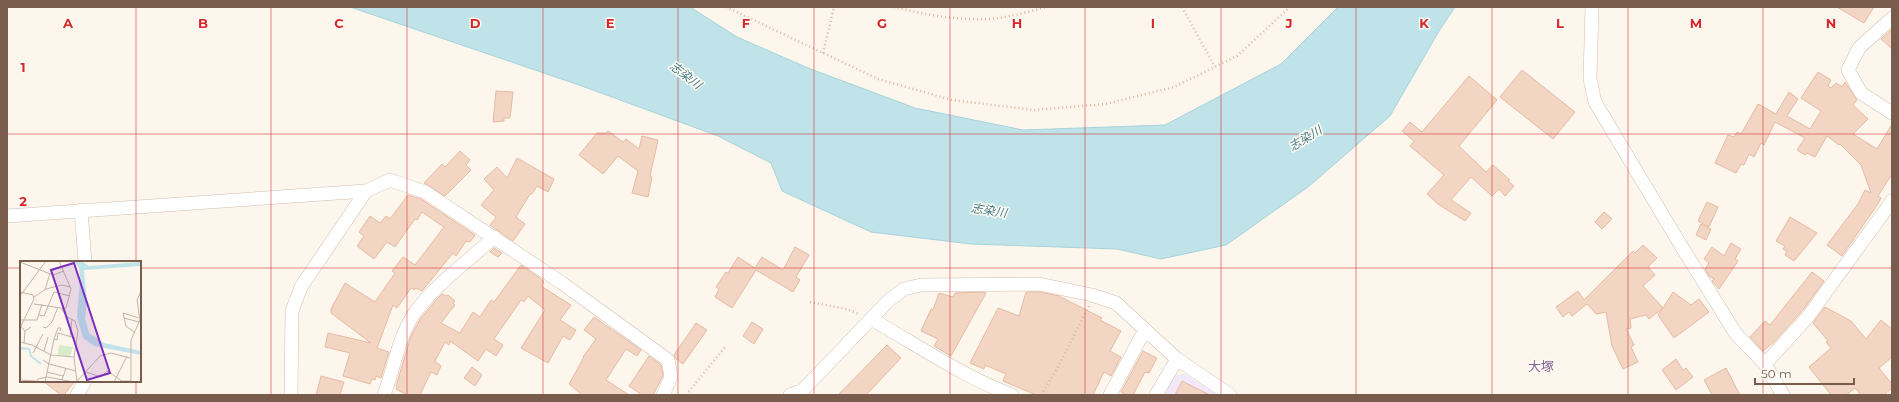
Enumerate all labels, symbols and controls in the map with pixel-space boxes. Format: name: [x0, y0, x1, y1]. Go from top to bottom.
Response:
text: A: [62, 15, 74, 31]
text: B: [198, 15, 208, 31]
text: C: [334, 15, 344, 31]
text: D: [470, 15, 481, 31]
text: E: [606, 15, 615, 31]
text: F: [742, 15, 750, 31]
text: G: [877, 15, 887, 31]
text: H: [1012, 15, 1022, 31]
text: I: [1151, 15, 1155, 31]
text: J: [1284, 15, 1293, 31]
text: K: [1419, 15, 1429, 31]
text: L: [1556, 15, 1564, 31]
text: M: [1690, 15, 1702, 31]
text: N: [1826, 15, 1836, 31]
water label: 志染川: [667, 58, 706, 93]
text: 1: [20, 59, 26, 75]
water label: 志染川: [1286, 121, 1326, 154]
text: 2: [19, 193, 27, 209]
water label: 志染川: [970, 200, 1010, 221]
inset map: [20, 261, 141, 382]
district label: 大塚: [1528, 358, 1554, 374]
scale bar: [1755, 360, 1854, 386]
text: 50 m: [1761, 366, 1792, 381]

